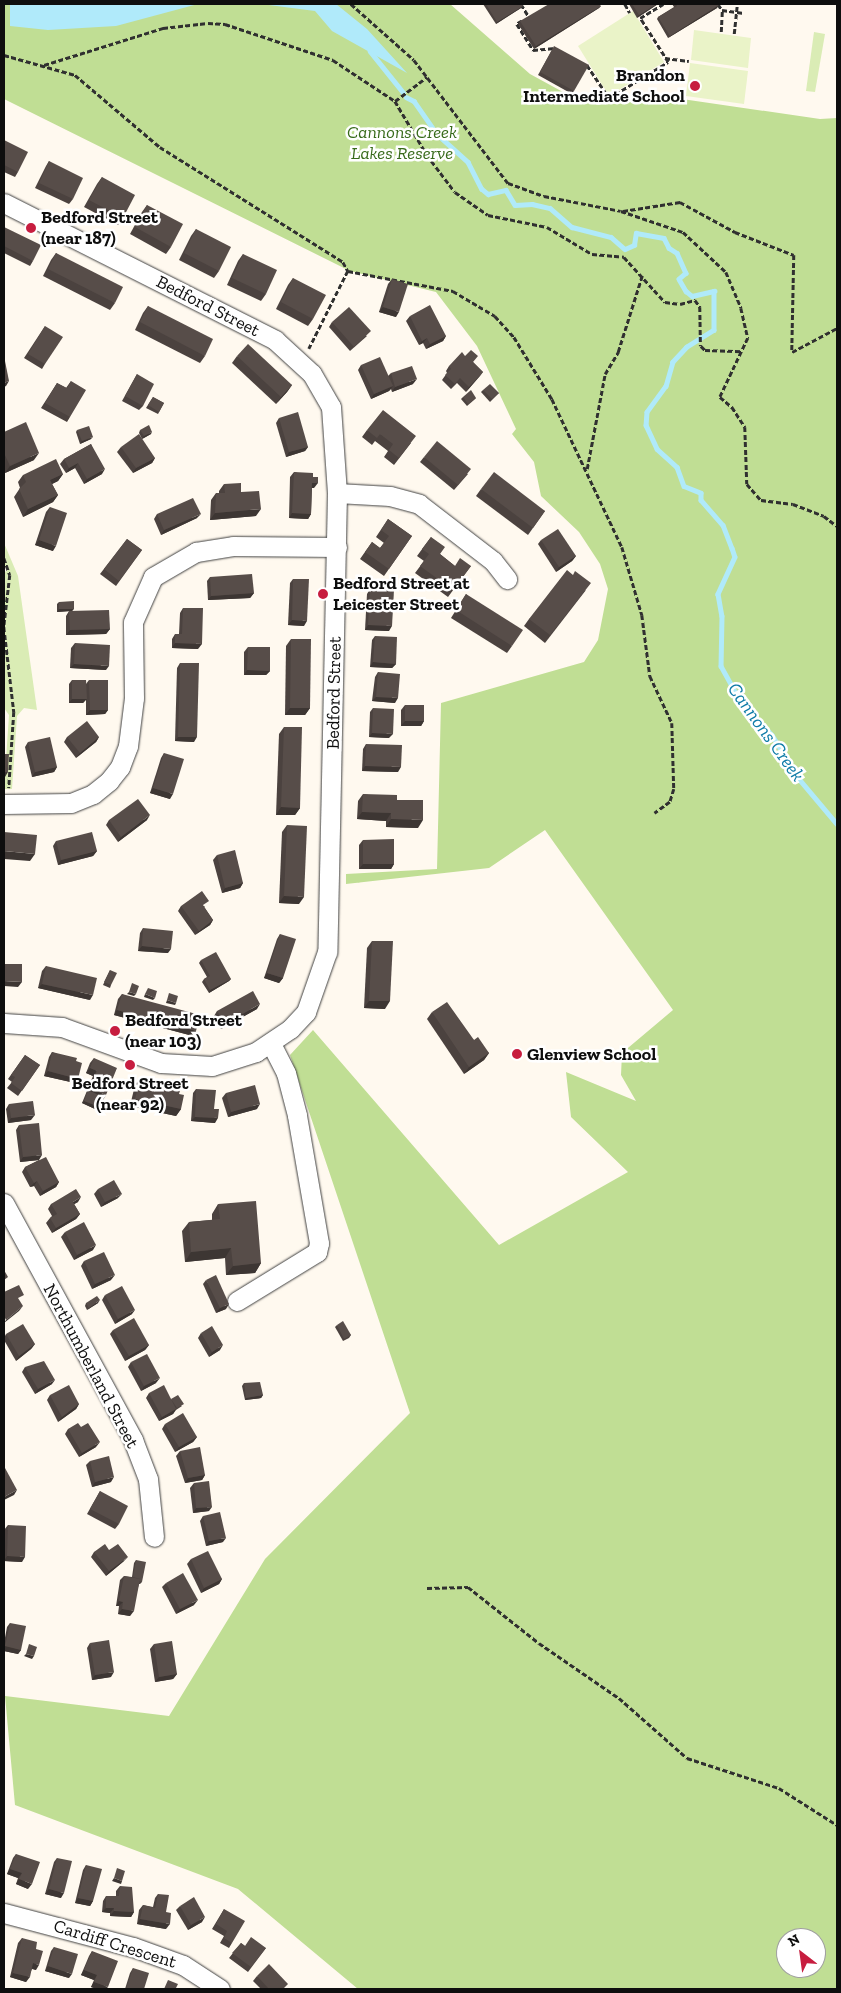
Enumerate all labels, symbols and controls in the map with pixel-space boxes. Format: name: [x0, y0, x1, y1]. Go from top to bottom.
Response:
place label: Brandon Intermediate School: [523, 65, 685, 108]
marker: Brandon Intermediate School: [689, 80, 701, 92]
park label: Cannons Creek Lakes Reserve: [347, 122, 457, 164]
place label: Bedford Street (near 187): [41, 207, 158, 250]
marker: Bedford Street (near 187): [25, 222, 37, 234]
street label: Bedford Street: [153, 271, 263, 341]
place label: Bedford Street at Leicester Street: [333, 573, 470, 616]
marker: Bedford Street at Leicester Street: [317, 588, 329, 600]
street label: Bedford Street: [322, 636, 346, 750]
water label: Cannons Creek: [723, 678, 809, 786]
place label: Bedford Street (near 103): [125, 1010, 242, 1052]
marker: Bedford Street (near 103): [109, 1025, 121, 1037]
place label: Glenview School: [527, 1043, 657, 1065]
marker: Glenview School: [511, 1048, 523, 1060]
marker: Bedford Street (near 92): [124, 1059, 136, 1071]
place label: Bedford Street (near 92): [72, 1073, 188, 1116]
street label: Northumberland Street: [39, 1280, 143, 1452]
street label: Cardiff Crescent: [51, 1915, 179, 1973]
north arrow: [776, 1928, 826, 1978]
text: N: [785, 1930, 803, 1950]

